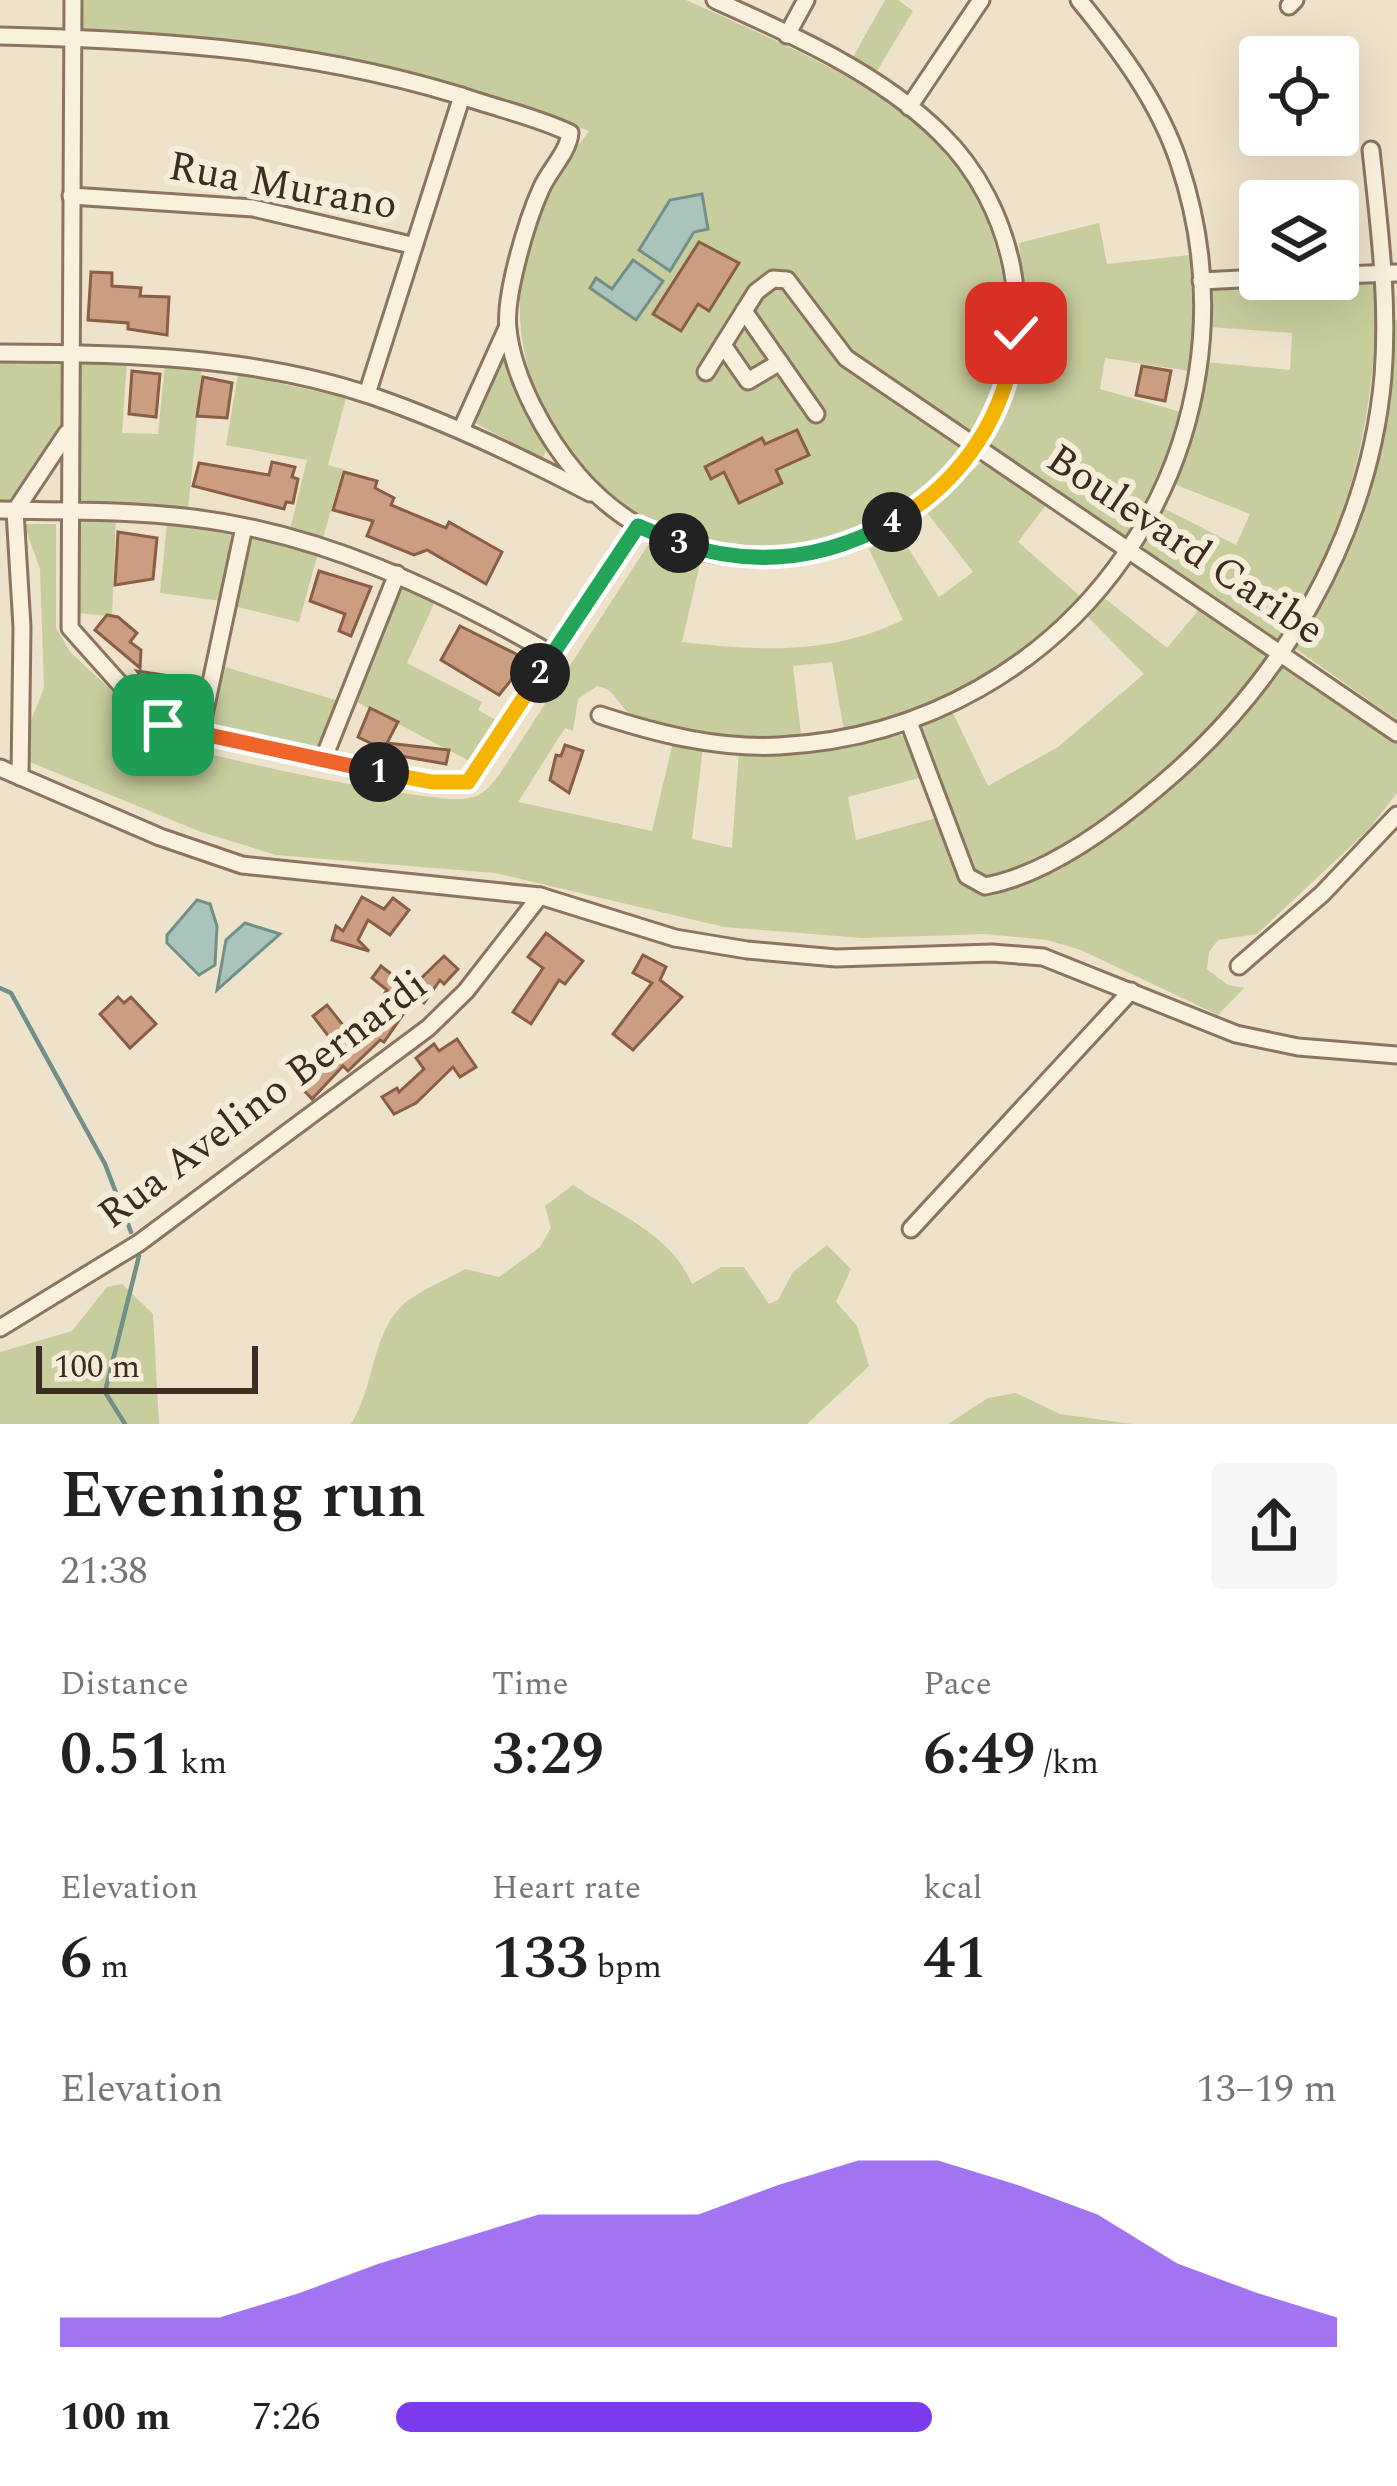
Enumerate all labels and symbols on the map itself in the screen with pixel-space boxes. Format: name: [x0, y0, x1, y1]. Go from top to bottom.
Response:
street label: Rua Murano: [164, 135, 402, 237]
pin: [965, 282, 1067, 384]
street label: Boulevard Caribe: [1033, 429, 1337, 661]
pin: 4: [862, 492, 922, 552]
pin: 3: [649, 513, 709, 573]
pin: 2: [510, 643, 570, 703]
pin: [112, 674, 214, 776]
pin: 1: [349, 742, 409, 802]
street label: Rua Avelino Bernardi: [85, 955, 441, 1245]
scale bar: [36, 1340, 258, 1393]

